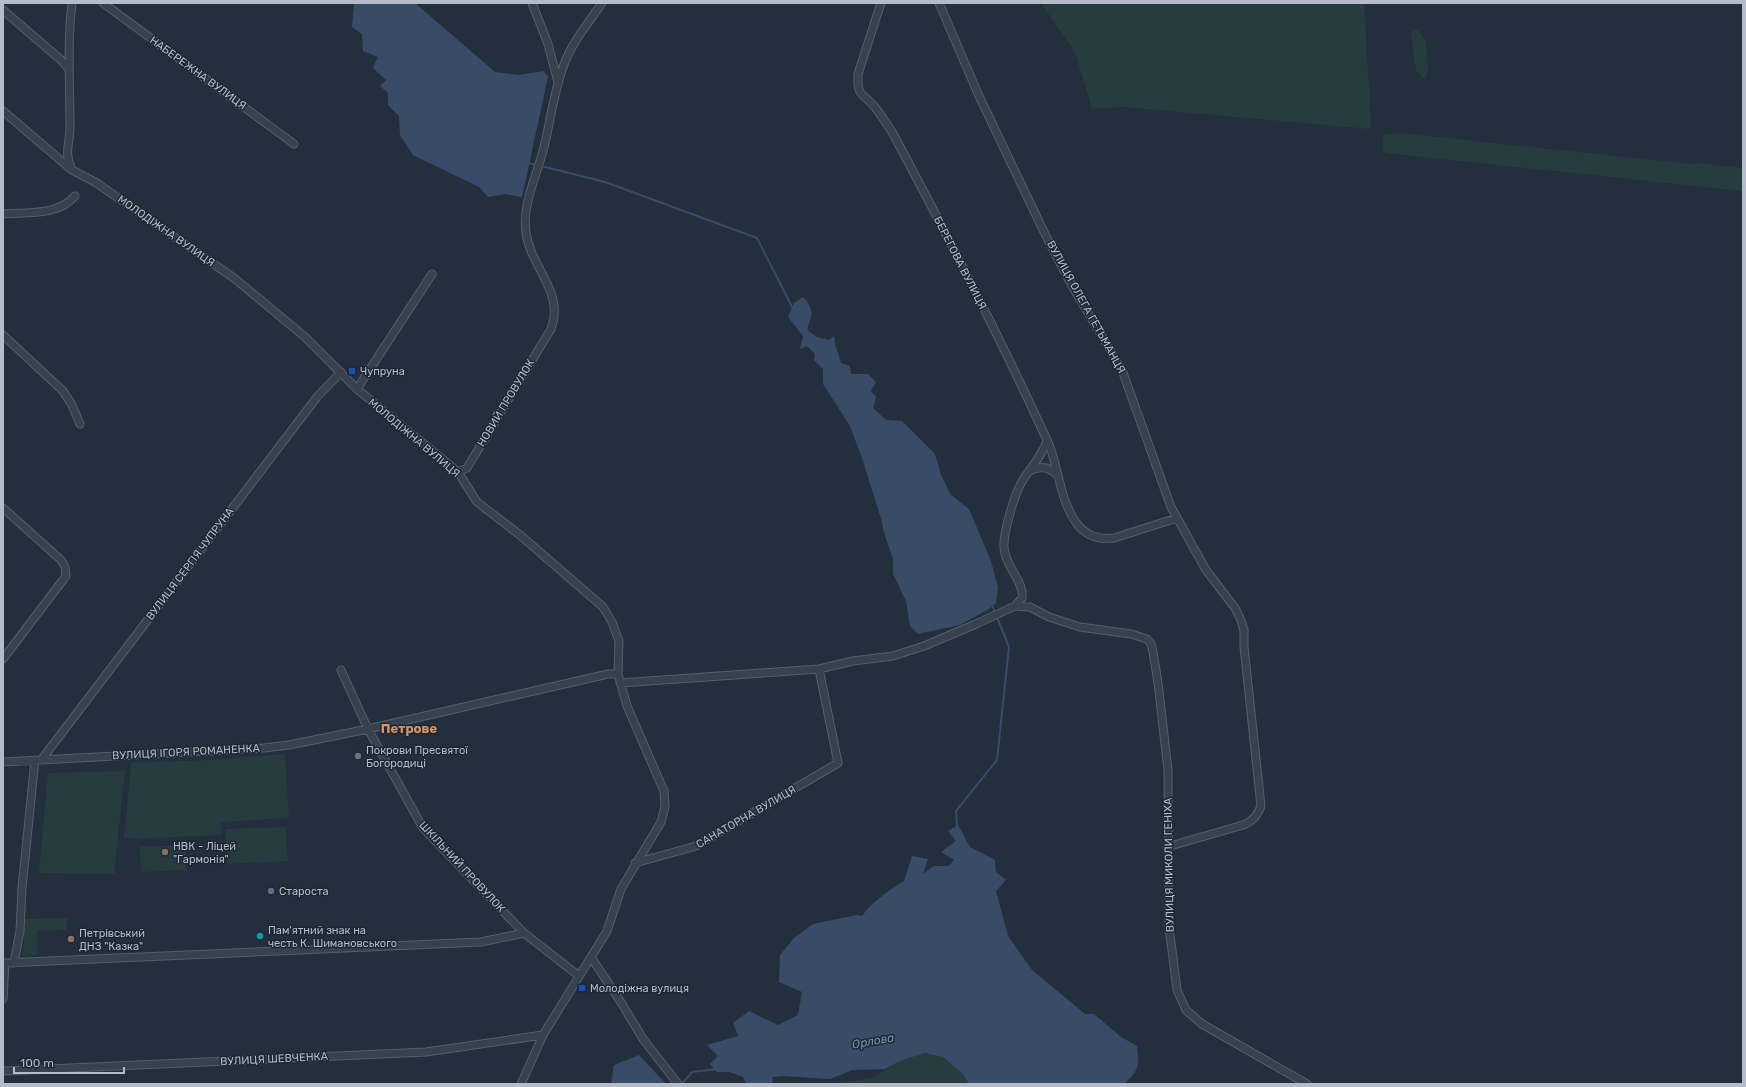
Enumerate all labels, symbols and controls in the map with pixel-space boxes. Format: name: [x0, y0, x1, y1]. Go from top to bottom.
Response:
street label: НАБЕРЕЖНА ВУЛИЦЯ: [147, 34, 249, 112]
street label: МОЛОДІЖНА ВУЛИЦЯ: [115, 193, 217, 269]
street label: БЕРЕГОВА ВУЛИЦЯ: [931, 214, 989, 312]
street label: ВУЛИЦЯ ОЛЕГА ГЕТЬМАНЦЯ: [1044, 238, 1128, 376]
street label: НОВИЙ ПРОВУЛОК: [475, 357, 537, 449]
place label: Чупруна: [360, 365, 405, 378]
marker: Чупруна: [347, 366, 357, 376]
street label: МОЛОДІЖНА ВУЛИЦЯ: [366, 396, 462, 480]
street label: ВУЛИЦЯ СЕРГІЯ ЧУПРУНА: [143, 505, 237, 623]
district label: Петрове: [381, 721, 437, 736]
street label: ВУЛИЦЯ ІГОРЯ РОМАНЕНКА: [112, 742, 261, 762]
place label: Покрови Пресвятої Богородиці: [366, 744, 468, 770]
marker: Покрови Пресвятої Богородиці: [353, 751, 363, 761]
street label: САНАТОРНА ВУЛИЦЯ: [694, 783, 798, 851]
street label: ВУЛИЦЯ МИКОЛИ ГЕНІХА: [1161, 797, 1177, 932]
street label: ШКІЛЬНИЙ ПРОВУЛОК: [416, 819, 508, 915]
place label: НВК - Ліцей "Гармонія": [173, 840, 236, 866]
marker: НВК - Ліцей "Гармонія": [160, 847, 170, 857]
place label: Староста: [279, 885, 329, 898]
marker: Староста: [266, 886, 276, 896]
place label: Пам'ятний знак на честь К. Шимановського: [268, 924, 397, 950]
place label: Петрівський ДНЗ "Казка": [79, 927, 145, 953]
marker: Пам'ятний знак на честь К. Шимановського: [255, 931, 265, 941]
marker: Петрівський ДНЗ "Казка": [66, 934, 76, 944]
place label: Молодіжна вулиця: [590, 982, 689, 995]
marker: Молодіжна вулиця: [577, 983, 587, 993]
water label: Орлова: [851, 1030, 895, 1052]
scale bar: [14, 1049, 124, 1075]
street label: ВУЛИЦЯ ШЕВЧЕНКА: [220, 1050, 329, 1068]
text: 100 m: [20, 1056, 54, 1070]

